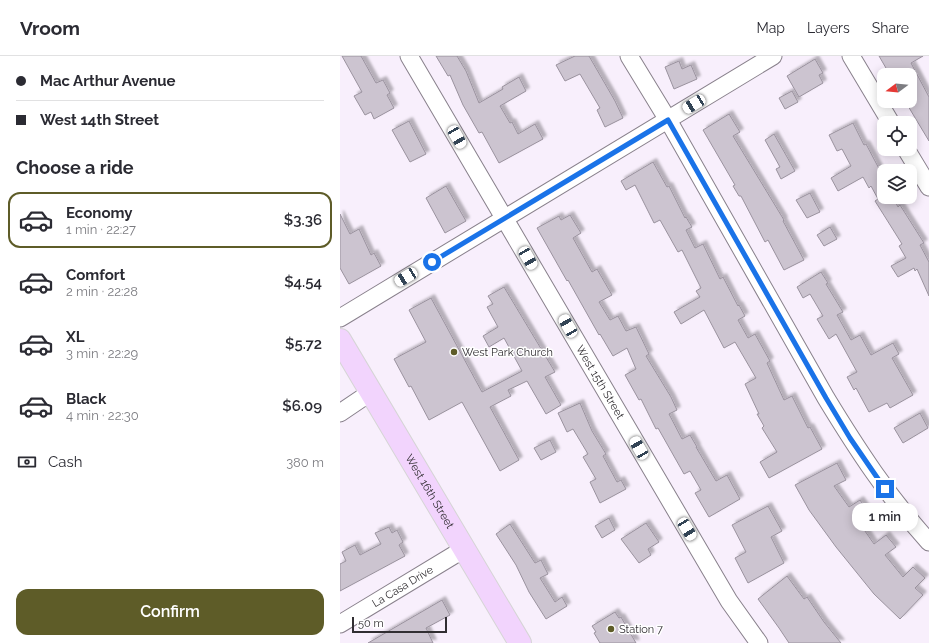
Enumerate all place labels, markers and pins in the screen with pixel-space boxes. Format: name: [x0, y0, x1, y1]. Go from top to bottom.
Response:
place label: West Park Church: [462, 346, 553, 359]
marker: West Park Church: [449, 347, 459, 357]
place label: Station 7: [619, 623, 663, 636]
marker: Station 7: [606, 624, 616, 634]

